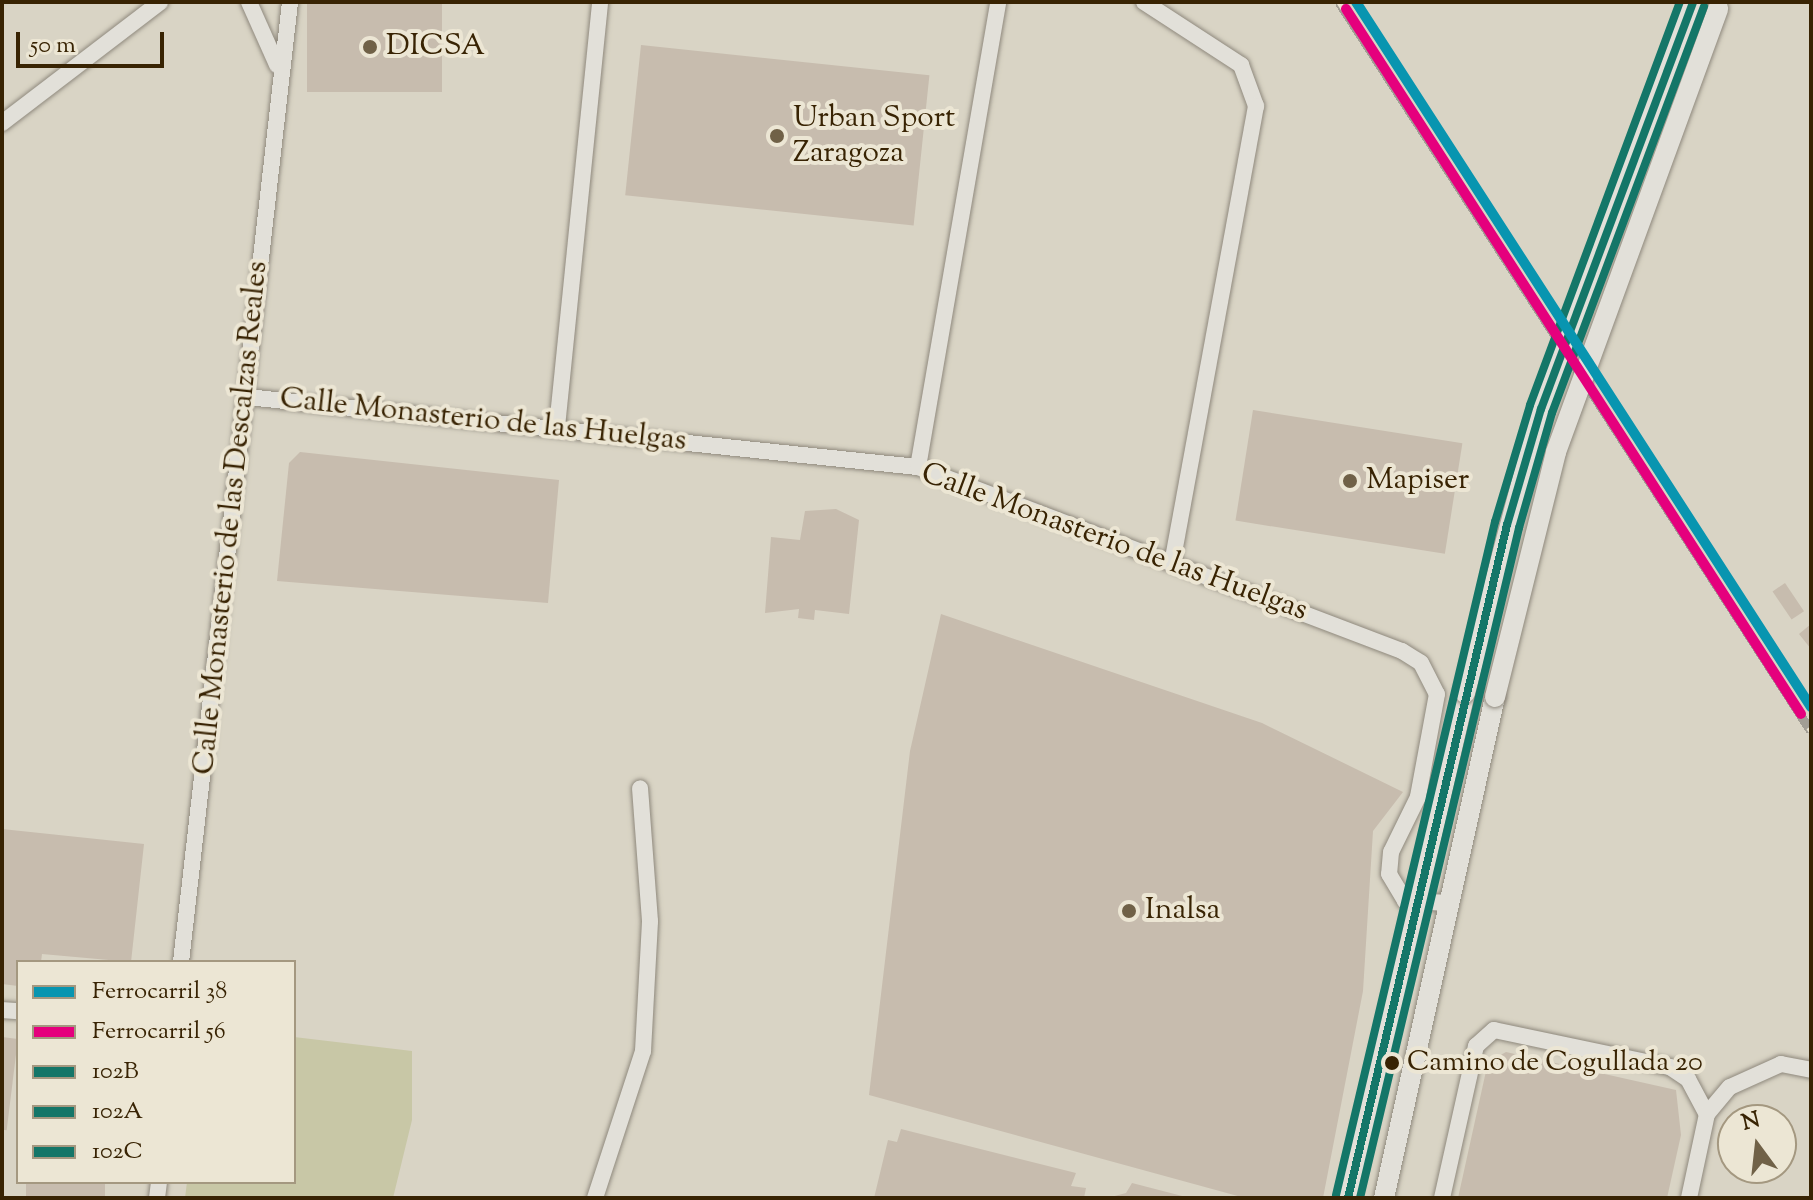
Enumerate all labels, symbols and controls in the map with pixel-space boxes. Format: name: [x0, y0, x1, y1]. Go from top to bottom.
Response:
scale bar: [20, 16, 168, 66]
text: 50 m: [30, 29, 76, 63]
place label: DICSA: [386, 29, 485, 65]
marker: DICSA: [361, 38, 379, 56]
place label: Urban Sport Zaragoza: [793, 101, 955, 172]
marker: Urban Sport Zaragoza: [768, 127, 786, 145]
street label: Calle Monasterio de las Descalzas Reales: [187, 259, 277, 777]
street label: Calle Monasterio de las Huelgas: [278, 382, 688, 460]
street label: Calle Monasterio de las Huelgas: [916, 456, 1312, 630]
place label: Mapiser: [1366, 463, 1469, 499]
marker: Mapiser: [1341, 472, 1359, 490]
place label: Inalsa: [1145, 893, 1220, 929]
marker: Inalsa: [1120, 902, 1138, 920]
legend: [16, 960, 296, 1184]
text: Ferrocarril 38: [92, 975, 227, 1009]
text: Ferrocarril 56: [92, 1015, 226, 1049]
place label: Camino de Cogullada 20: [1407, 1046, 1703, 1080]
text: 102B: [92, 1055, 139, 1089]
marker: Camino de Cogullada 20: [1384, 1055, 1400, 1071]
text: 102A: [92, 1095, 143, 1129]
north arrow: [1717, 1104, 1797, 1184]
text: N: [1739, 1105, 1764, 1140]
text: 102C: [92, 1135, 143, 1169]

